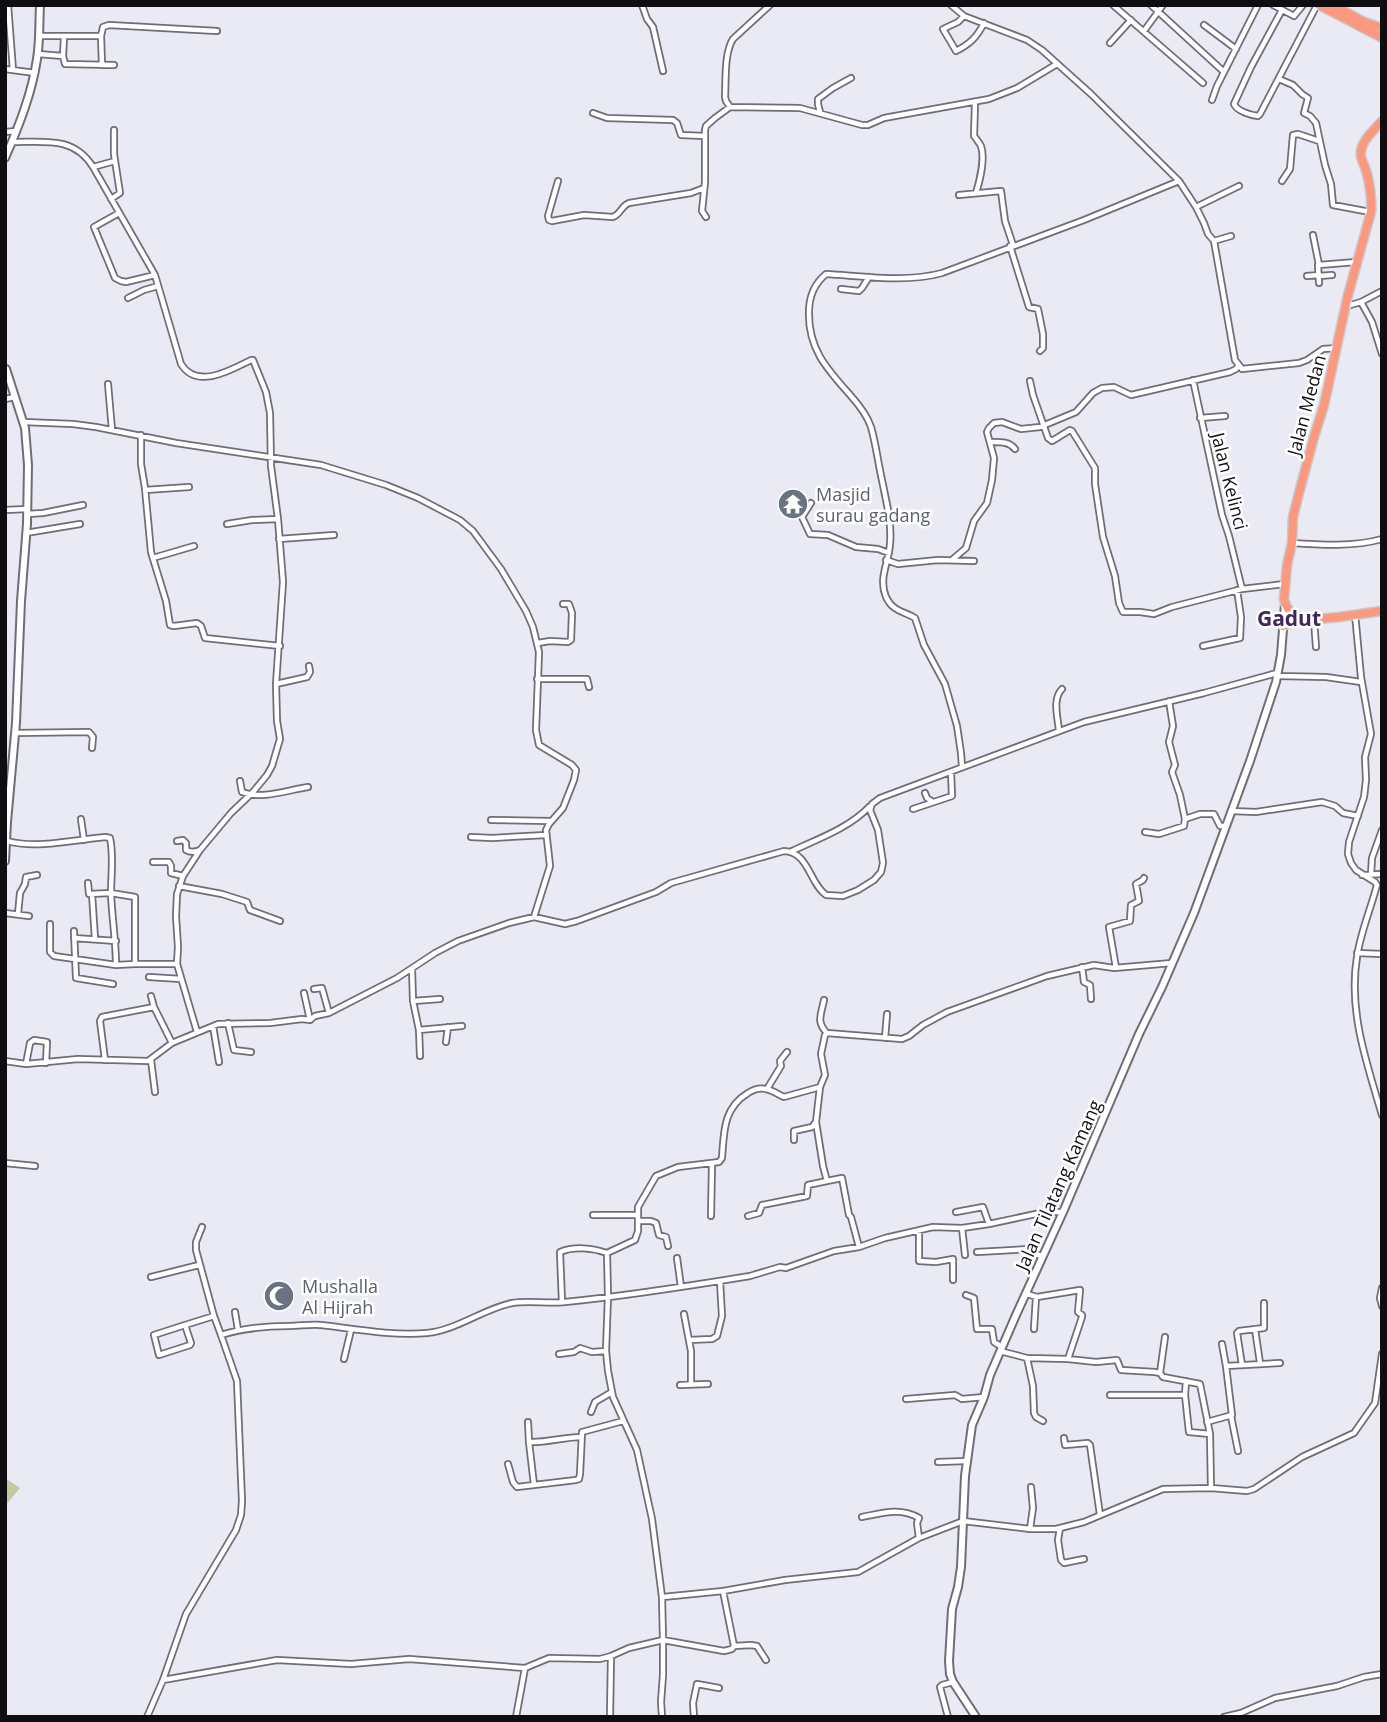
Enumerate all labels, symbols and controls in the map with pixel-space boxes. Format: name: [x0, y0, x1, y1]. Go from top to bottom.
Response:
street label: Jalan Medan: [1281, 352, 1331, 460]
street label: Jalan Kelinci: [1206, 428, 1254, 532]
place label: Masjid surau gadang: [816, 482, 931, 527]
temple icon: Masjid surau gadang: [776, 487, 810, 521]
district label: Gadut: [1257, 604, 1321, 632]
street label: Jalan Tilatang Kamang: [1009, 1096, 1107, 1276]
place label: Mushalla Al Hijrah: [302, 1274, 378, 1319]
mosque icon: Mushalla Al Hijrah: [262, 1279, 296, 1313]

